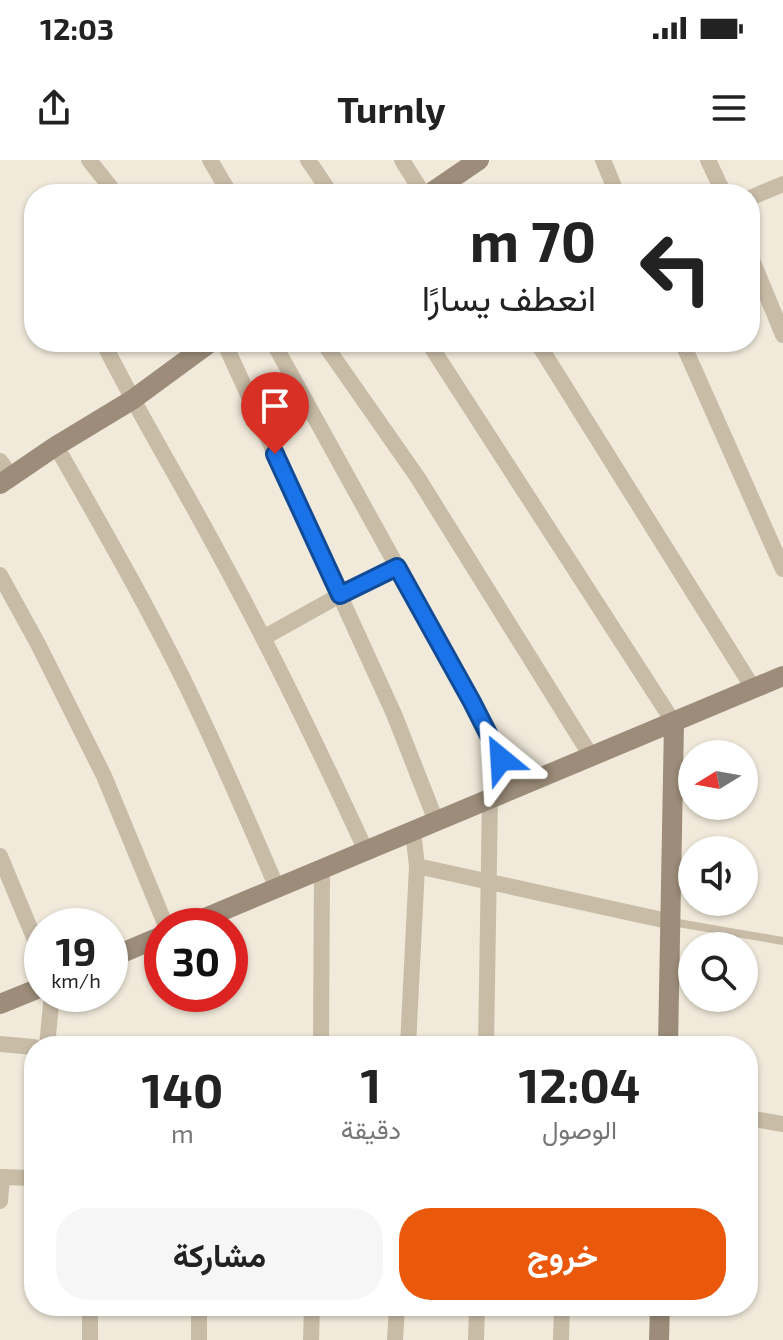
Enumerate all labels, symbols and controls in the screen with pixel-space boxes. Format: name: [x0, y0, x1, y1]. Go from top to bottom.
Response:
text: 12:03: [40, 10, 114, 46]
icon: share: [32, 86, 76, 130]
icon: menu: [707, 86, 751, 130]
text: Turnly: [337, 87, 446, 130]
text: 70 m: [470, 206, 596, 273]
icon: left: [624, 216, 728, 320]
text: انعطف يسارًا: [422, 275, 596, 318]
pin: [241, 372, 309, 454]
icon: arrive: [253, 384, 297, 428]
position arrow: [459, 717, 543, 801]
north arrow: [678, 740, 758, 820]
map controls: [678, 740, 758, 1012]
button: sound: [678, 836, 758, 916]
speed limit sign: 30: [144, 908, 248, 1012]
text: 19: [56, 926, 96, 974]
button: search: [678, 932, 758, 1012]
text: km/h: [51, 968, 101, 992]
text: 1: [361, 1055, 381, 1113]
text: 12:04: [519, 1055, 640, 1113]
text: 140: [142, 1060, 223, 1118]
text: دقيقة: [341, 1113, 401, 1144]
text: الوصول: [542, 1113, 617, 1144]
text: m: [171, 1117, 194, 1148]
button: مشاركة: [56, 1208, 383, 1300]
button: خروج: [399, 1208, 726, 1300]

